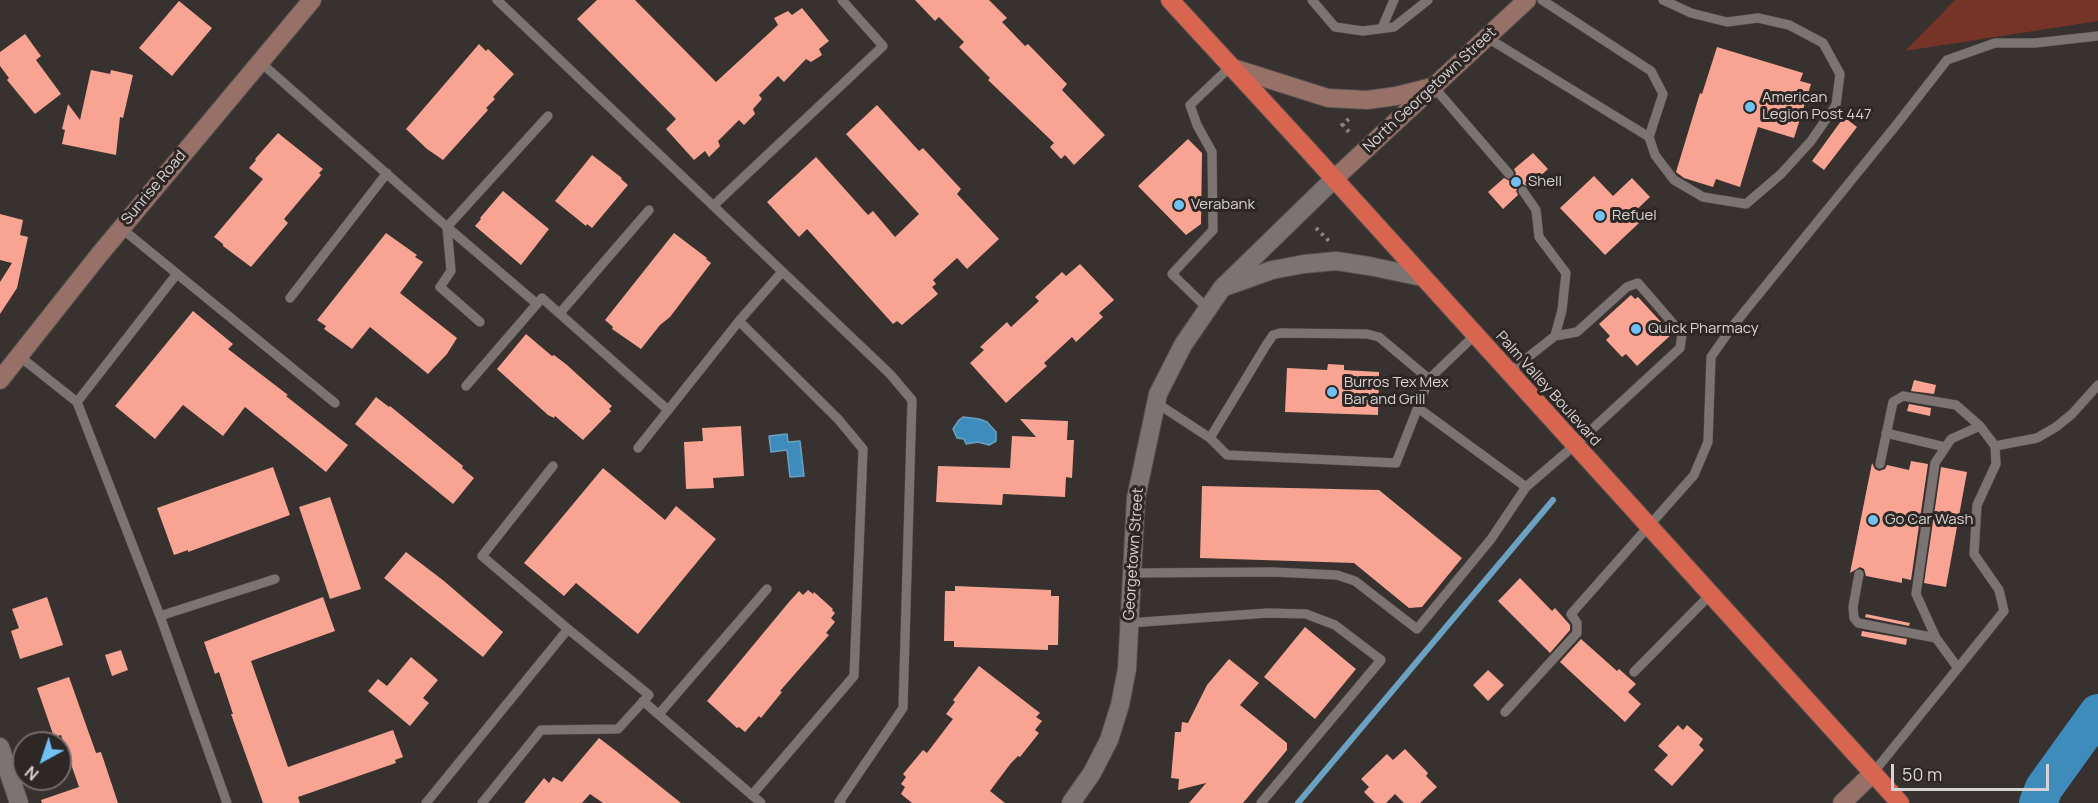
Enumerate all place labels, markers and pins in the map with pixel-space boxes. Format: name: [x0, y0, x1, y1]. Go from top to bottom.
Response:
place label: American Legion Post 447: [1762, 89, 1872, 124]
marker: American Legion Post 447: [1743, 100, 1757, 114]
place label: Shell: [1528, 173, 1562, 191]
marker: Shell: [1509, 175, 1523, 189]
place label: Verabank: [1191, 196, 1255, 214]
marker: Verabank: [1172, 198, 1186, 212]
place label: Refuel: [1612, 207, 1657, 225]
marker: Refuel: [1593, 209, 1607, 223]
place label: Quick Pharmacy: [1648, 320, 1759, 338]
marker: Quick Pharmacy: [1629, 322, 1643, 336]
place label: Burros Tex Mex Bar and Grill: [1344, 374, 1449, 409]
marker: Burros Tex Mex Bar and Grill: [1325, 385, 1339, 399]
place label: Go Car Wash: [1885, 511, 1973, 529]
marker: Go Car Wash: [1866, 513, 1880, 527]

